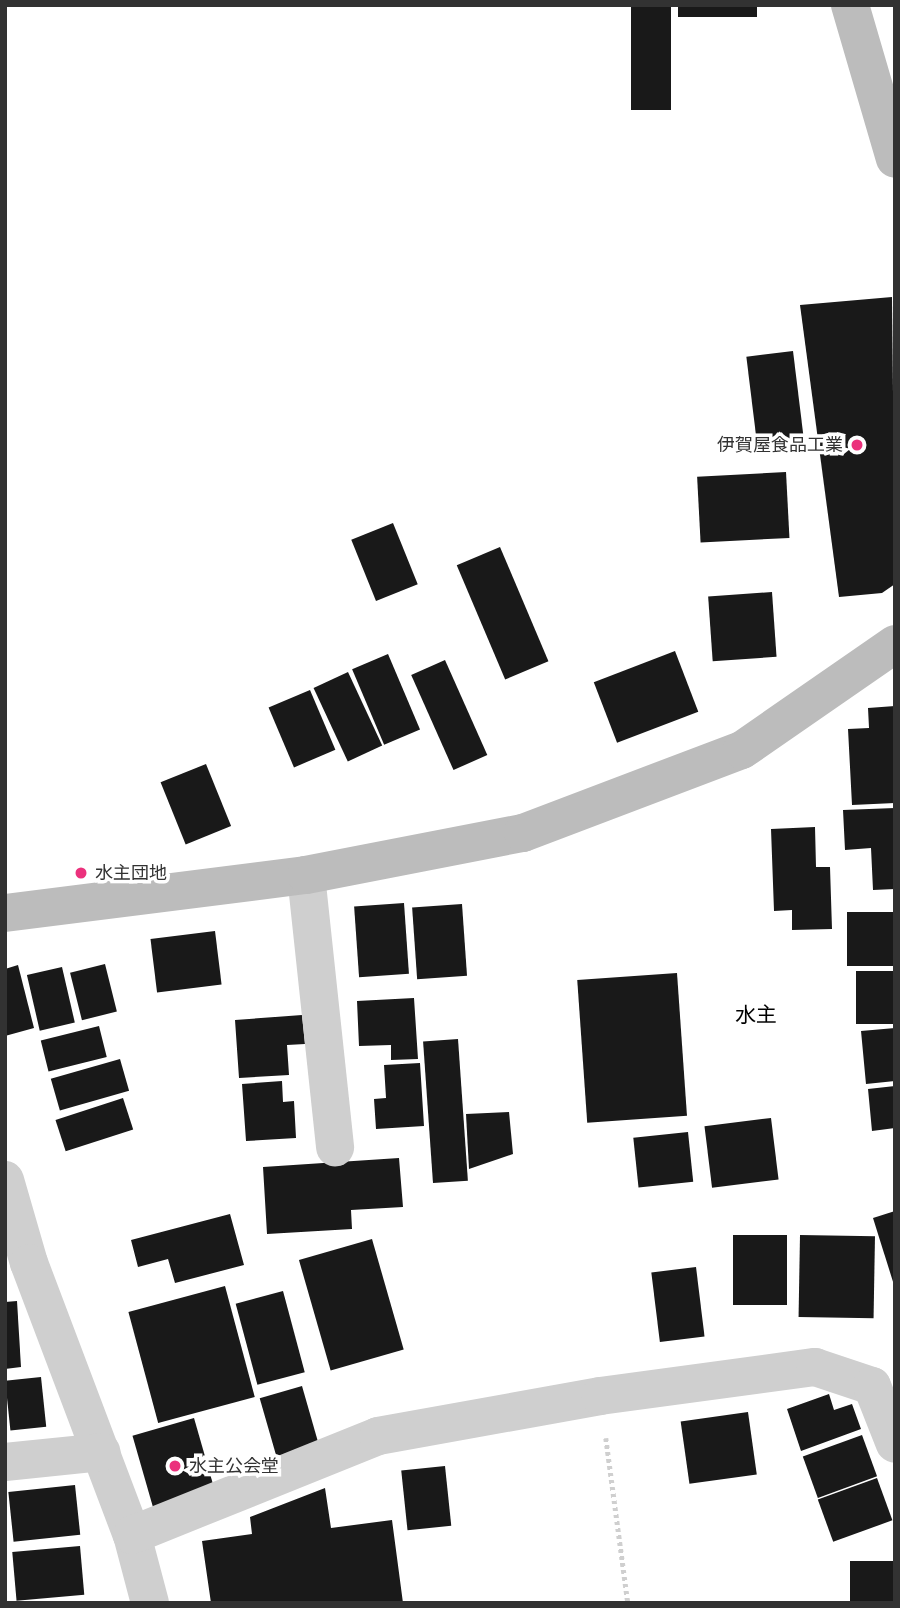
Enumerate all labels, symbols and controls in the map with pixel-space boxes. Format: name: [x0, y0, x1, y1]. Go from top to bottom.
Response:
place label: 伊賀屋食品工業: [717, 434, 843, 456]
marker: 伊賀屋食品工業: [849, 437, 865, 453]
place label: 水主団地: [95, 862, 167, 884]
marker: 水主団地: [73, 865, 89, 881]
district label: 水主: [735, 1002, 777, 1028]
place label: 水主公会堂: [189, 1455, 279, 1477]
marker: 水主公会堂: [167, 1458, 183, 1474]

